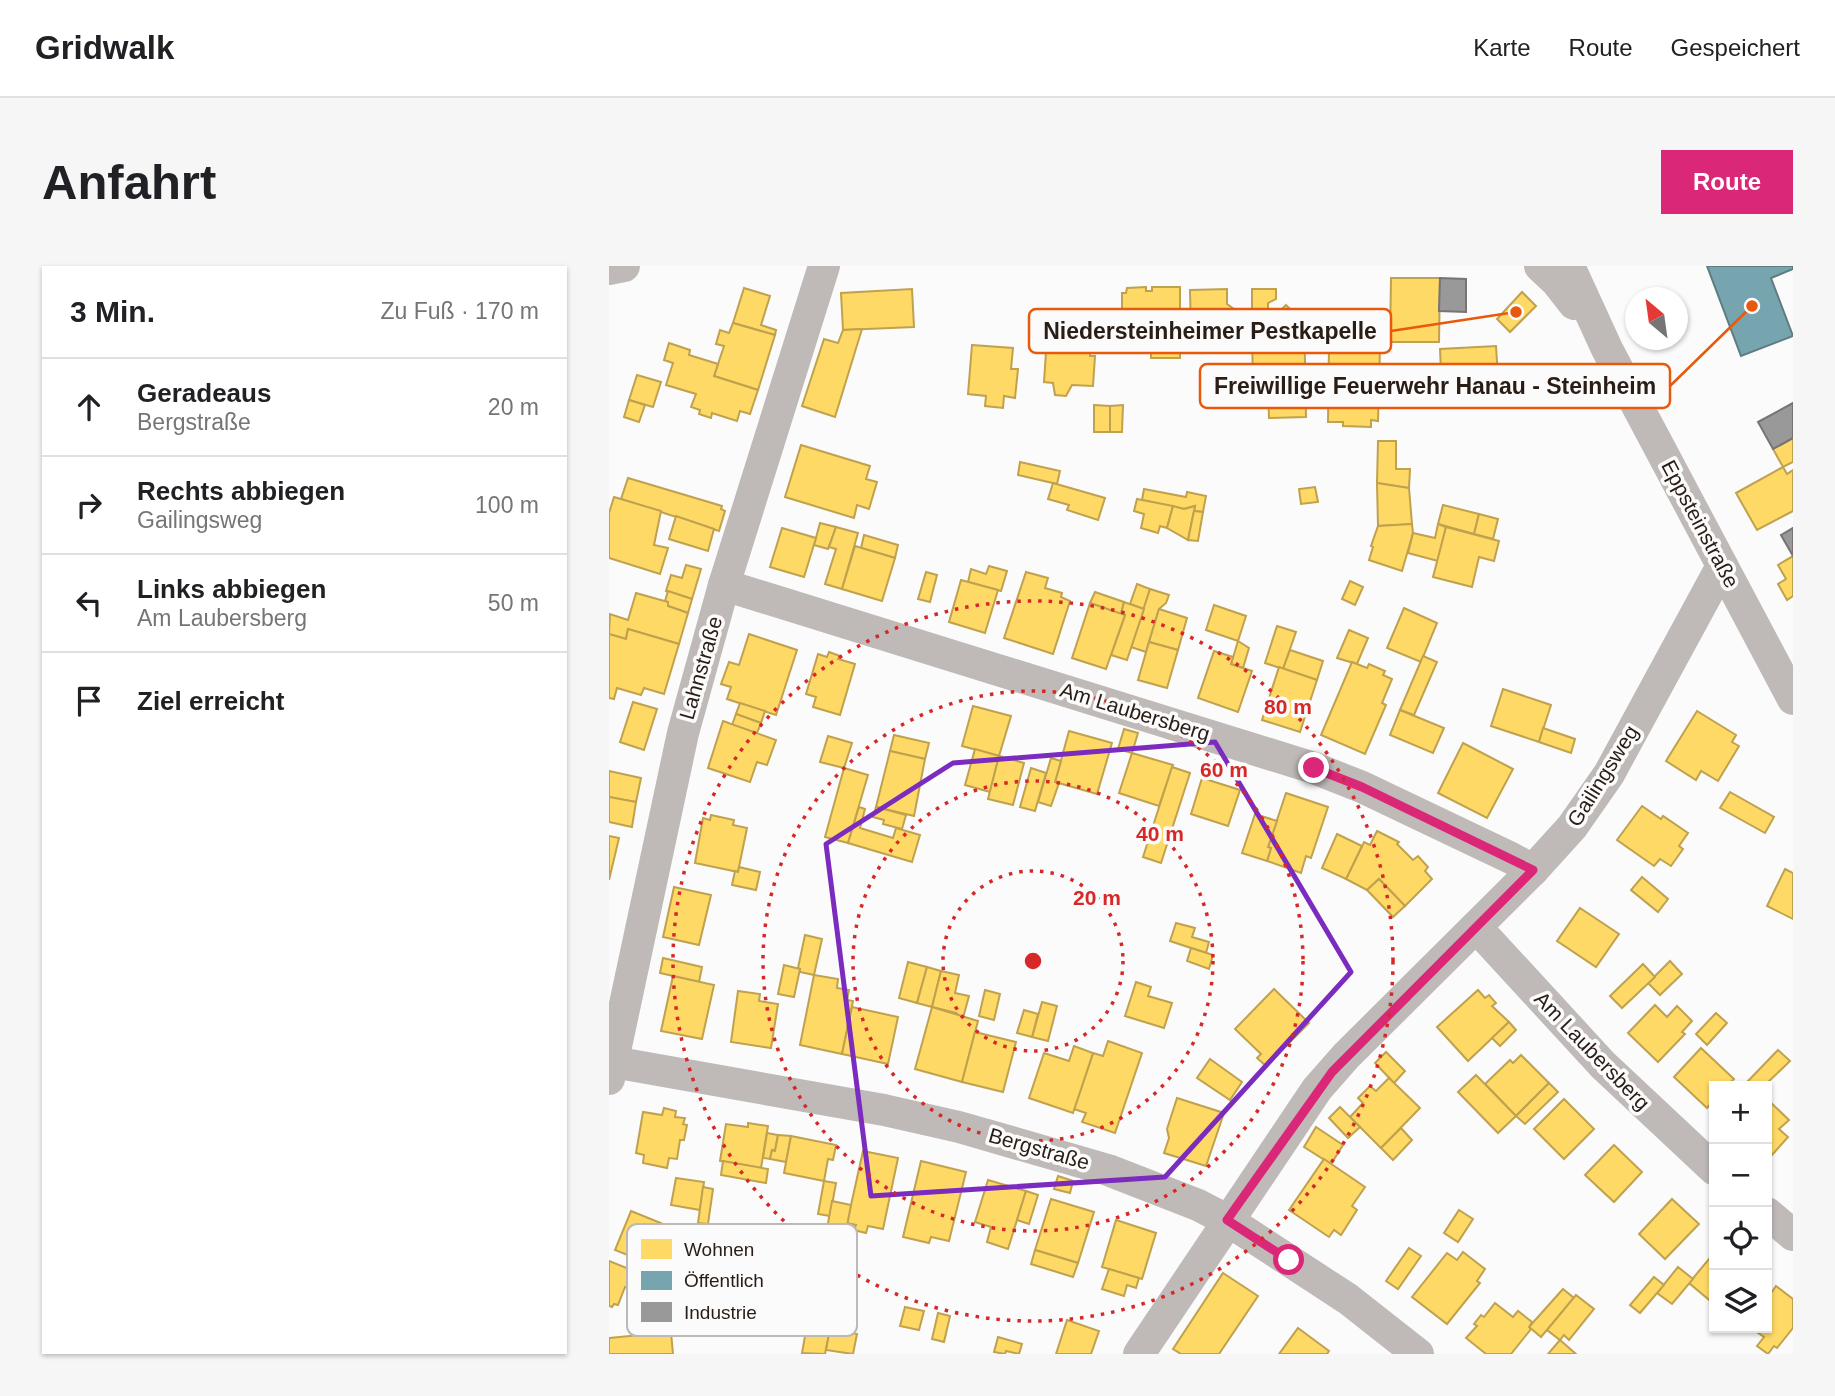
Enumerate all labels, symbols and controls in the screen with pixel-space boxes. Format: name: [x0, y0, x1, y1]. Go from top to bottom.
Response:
text: Gridwalk: [35, 29, 174, 66]
text: Karte: [1473, 34, 1531, 61]
text: Route: [1569, 34, 1633, 61]
text: Gespeichert: [1671, 34, 1800, 61]
button: Route: [1661, 150, 1793, 214]
text: Anfahrt: [42, 155, 216, 209]
north arrow: [1625, 287, 1688, 350]
text: 3 Min.: [70, 295, 155, 328]
text: Zu Fuß · 170 m: [381, 298, 539, 324]
callout: Niedersteinheimer Pestkapelle: [1029, 309, 1391, 353]
text: Niedersteinheimer Pestkapelle: [1043, 318, 1377, 344]
callout: Freiwillige Feuerwehr Hanau - Steinheim: [1200, 364, 1670, 408]
text: Freiwillige Feuerwehr Hanau - Steinheim: [1214, 373, 1656, 399]
text: Geradeaus: [137, 378, 271, 408]
icon: ahead: [70, 388, 108, 426]
text: 20 m: [488, 394, 539, 420]
text: Bergstraße: [137, 409, 251, 435]
street label: Eppsteinstraße: [1657, 456, 1744, 592]
text: Rechts abbiegen: [137, 476, 345, 506]
icon: right: [70, 486, 108, 524]
text: 100 m: [475, 492, 539, 518]
text: Gailingsweg: [137, 507, 262, 533]
text: Links abbiegen: [137, 574, 326, 604]
icon: left: [70, 584, 108, 622]
text: 50 m: [488, 590, 539, 616]
text: Am Laubersberg: [137, 605, 307, 631]
street label: Lahnstraße: [675, 614, 726, 722]
street label: Am Laubersberg: [1058, 678, 1213, 745]
icon: arrive: [70, 682, 108, 720]
text: Ziel erreicht: [137, 686, 284, 716]
text: 80 m: [1264, 695, 1312, 718]
street label: Gailingsweg: [1563, 721, 1643, 830]
route end: [1298, 752, 1329, 783]
text: 60 m: [1200, 758, 1248, 781]
text: 40 m: [1136, 822, 1184, 845]
text: 20 m: [1073, 886, 1121, 909]
centre of rings: [1021, 949, 1045, 973]
street label: Am Laubersberg: [1530, 987, 1655, 1114]
map controls: [1709, 1081, 1772, 1333]
button: +: [1709, 1081, 1772, 1144]
street label: Bergstraße: [986, 1123, 1092, 1174]
button: −: [1709, 1144, 1772, 1207]
button: locate: [1709, 1207, 1772, 1270]
legend: [627, 1224, 857, 1336]
text: Wohnen: [684, 1239, 754, 1260]
route start: [1273, 1244, 1304, 1275]
text: Öffentlich: [684, 1270, 764, 1291]
button: layers: [1709, 1270, 1772, 1333]
text: Industrie: [684, 1302, 757, 1323]

